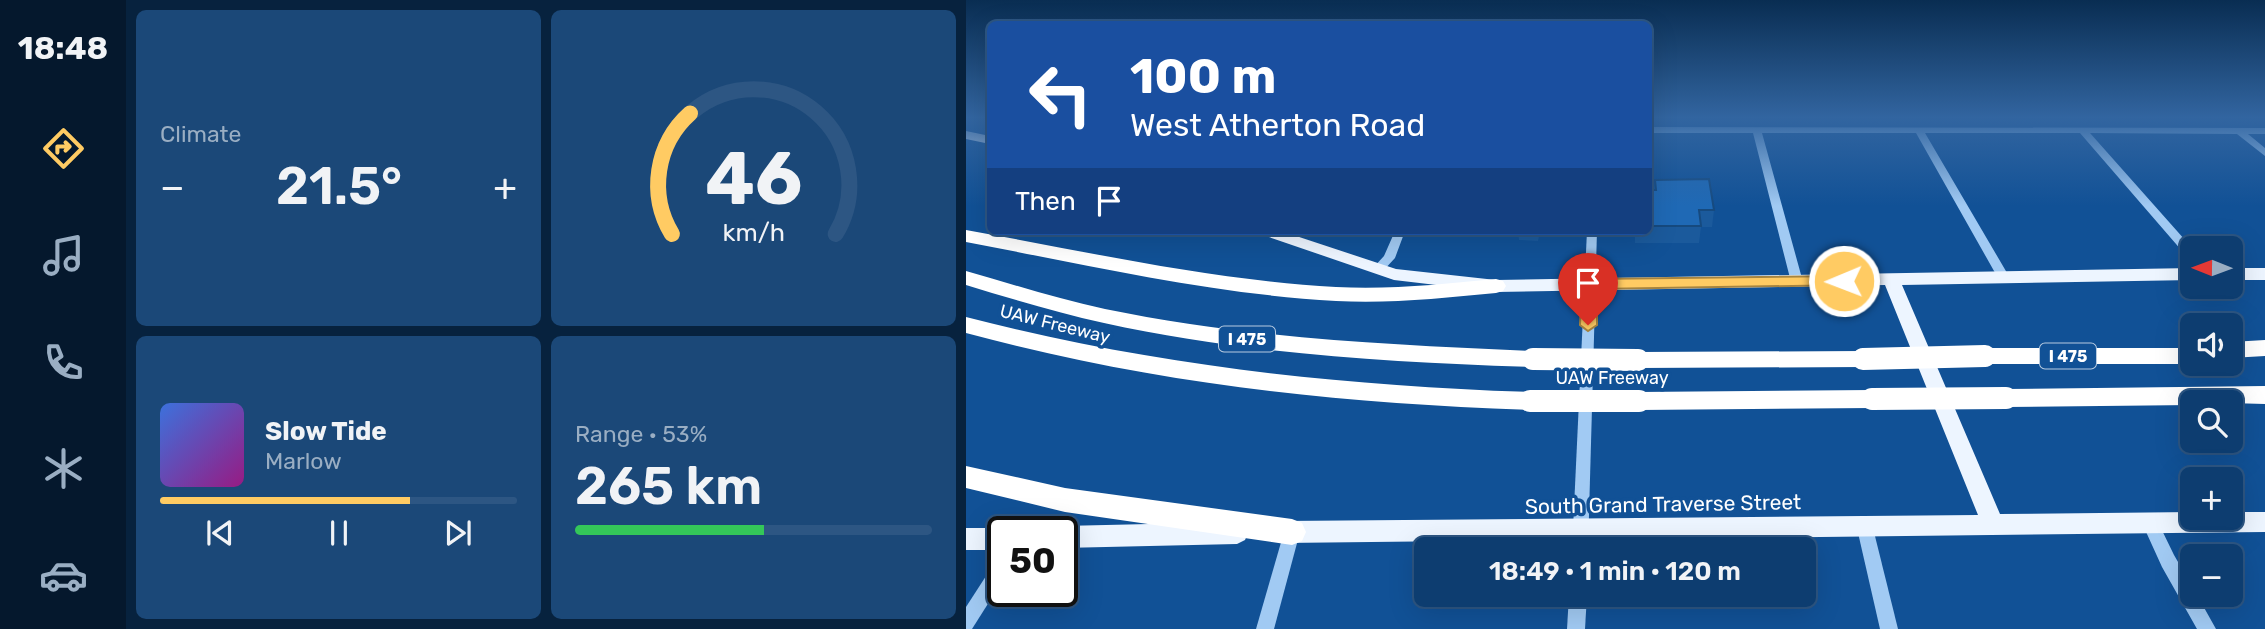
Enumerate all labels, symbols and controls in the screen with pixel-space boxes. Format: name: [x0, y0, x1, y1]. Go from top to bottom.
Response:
text: 18:48: [18, 29, 108, 67]
text: 100 m: [1130, 47, 1276, 105]
icon: left: [1015, 49, 1106, 140]
text: West Atherton Road: [1130, 106, 1425, 144]
text: Climate: [160, 120, 241, 148]
icon: directions: [39, 124, 88, 173]
text: 46: [705, 136, 802, 222]
text: 21.5°: [276, 155, 402, 217]
text: −: [160, 164, 185, 210]
text: +: [493, 164, 517, 210]
icon: arrive: [1090, 182, 1128, 220]
text: Then: [1015, 186, 1076, 217]
text: km/h: [722, 218, 785, 247]
icon: music: [39, 231, 88, 280]
north arrow: [2180, 236, 2244, 299]
map controls: [2180, 236, 2243, 607]
position arrow: [1807, 244, 1881, 318]
pin: [1558, 253, 1618, 325]
icon: arrive: [1569, 264, 1607, 302]
street label: UAW Freeway: [997, 300, 1113, 348]
button: sound: [2180, 313, 2243, 376]
road number: I 475: [1219, 326, 1275, 352]
icon: phone: [39, 338, 88, 387]
road number: I 475: [2040, 344, 2096, 368]
street label: UAW Freeway: [1555, 367, 1669, 389]
button: search: [2180, 390, 2243, 453]
text: Slow Tide: [265, 416, 387, 447]
text: Range · 53%: [575, 420, 707, 448]
icon: climate: [39, 444, 88, 493]
text: Marlow: [265, 447, 342, 475]
text: 265 km: [575, 455, 762, 517]
button: +: [2180, 467, 2243, 530]
street label: South Grand Traverse Street: [1525, 489, 1801, 519]
icon: previous: [201, 514, 239, 552]
icon: pause: [320, 514, 358, 552]
icon: next: [439, 514, 477, 552]
speed limit sign: 50: [987, 516, 1078, 607]
button: −: [2180, 544, 2243, 607]
icon: car: [39, 551, 88, 600]
text: 18:49 · 1 min · 120 m: [1489, 556, 1741, 587]

